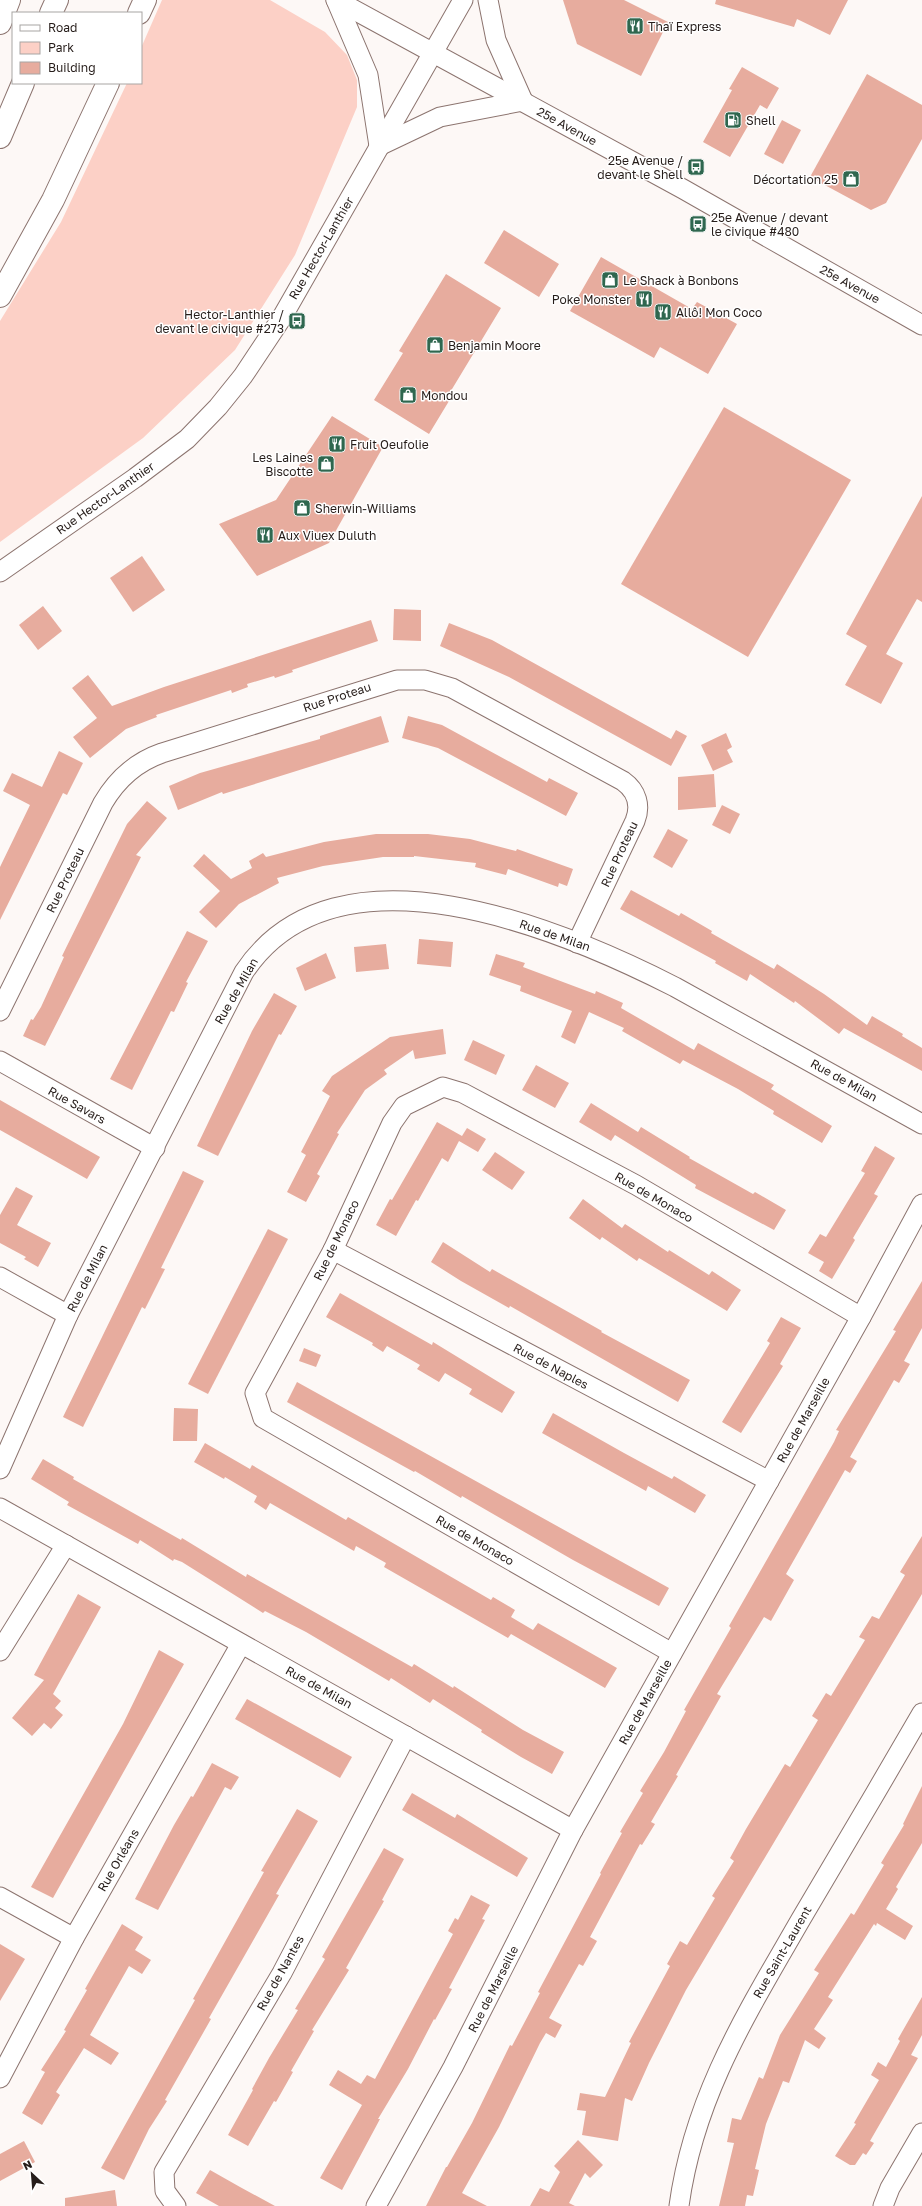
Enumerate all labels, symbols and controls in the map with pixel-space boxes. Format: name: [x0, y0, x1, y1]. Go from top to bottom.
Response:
legend: [12, 12, 142, 84]
restaurant icon: Thaï Express: [625, 16, 645, 36]
place label: Thaï Express: [648, 19, 721, 34]
text: Road: [48, 20, 77, 35]
text: Park: [48, 40, 74, 55]
text: Building: [48, 60, 96, 75]
street label: 25e Avenue: [534, 103, 600, 149]
fuel station icon: Shell: [723, 110, 743, 130]
place label: Shell: [746, 113, 776, 128]
place label: 25e Avenue / devant le Shell: [597, 153, 683, 182]
bus stop icon: 25e Avenue / devant le Shell: [686, 157, 706, 177]
shop icon: Décortation 25: [841, 169, 861, 189]
place label: Décortation 25: [753, 172, 838, 187]
street label: Rue Hector-Lanthier: [285, 194, 357, 302]
place label: 25e Avenue / devant le civique #480: [711, 210, 829, 239]
bus stop icon: 25e Avenue / devant le civique #480: [688, 214, 708, 234]
street label: 25e Avenue: [817, 261, 883, 307]
shop icon: Le Shack à Bonbons: [600, 270, 620, 290]
place label: Le Shack à Bonbons: [623, 273, 739, 288]
restaurant icon: Poke Monster: [634, 289, 654, 309]
place label: Poke Monster: [552, 292, 631, 307]
restaurant icon: Allô! Mon Coco: [653, 302, 673, 322]
place label: Allô! Mon Coco: [676, 305, 762, 320]
place label: Hector-Lanthier / devant le civique #273: [155, 307, 284, 336]
bus stop icon: Hector-Lanthier / devant le civique #273: [287, 311, 307, 331]
shop icon: Benjamin Moore: [425, 335, 445, 355]
place label: Benjamin Moore: [448, 338, 541, 353]
shop icon: Mondou: [398, 385, 418, 405]
place label: Mondou: [421, 388, 468, 403]
restaurant icon: Fruit Oeufolie: [327, 434, 347, 454]
place label: Fruit Oeufolie: [350, 437, 429, 452]
place label: Les Laines Biscotte: [252, 450, 313, 479]
shop icon: Les Laines Biscotte: [316, 454, 336, 474]
street label: Rue Hector-Lanthier: [53, 458, 157, 538]
shop icon: Sherwin-Williams: [292, 498, 312, 518]
place label: Sherwin-Williams: [315, 501, 416, 516]
restaurant icon: Aux Viuex Duluth: [255, 525, 275, 545]
place label: Aux Viuex Duluth: [278, 528, 376, 543]
street label: Rue Proteau: [301, 679, 373, 715]
street label: Rue Proteau: [597, 819, 641, 889]
street label: Rue Proteau: [43, 845, 87, 915]
street label: Rue de Milan: [518, 916, 592, 954]
street label: Rue de Milan: [211, 955, 261, 1027]
street label: Rue de Milan: [808, 1055, 880, 1105]
street label: Rue Savars: [46, 1083, 108, 1127]
street label: Rue de Monaco: [612, 1169, 696, 1225]
street label: Rue de Monaco: [310, 1197, 362, 1283]
street label: Rue de Milan: [64, 1242, 110, 1314]
street label: Rue de Naples: [511, 1340, 591, 1392]
street label: Rue de Marseille: [773, 1375, 833, 1465]
street label: Rue de Monaco: [433, 1512, 517, 1568]
street label: Rue de Marseille: [615, 1657, 675, 1747]
street label: Rue de Milan: [283, 1662, 355, 1712]
street label: Rue Orléans: [94, 1826, 142, 1894]
street label: Rue Saint-Laurent: [750, 1903, 815, 2001]
street label: Rue de Nantes: [253, 1933, 307, 2013]
street label: Rue de Marseille: [465, 1943, 521, 2035]
north arrow: [12, 2154, 52, 2194]
text: N: [21, 2157, 34, 2172]

